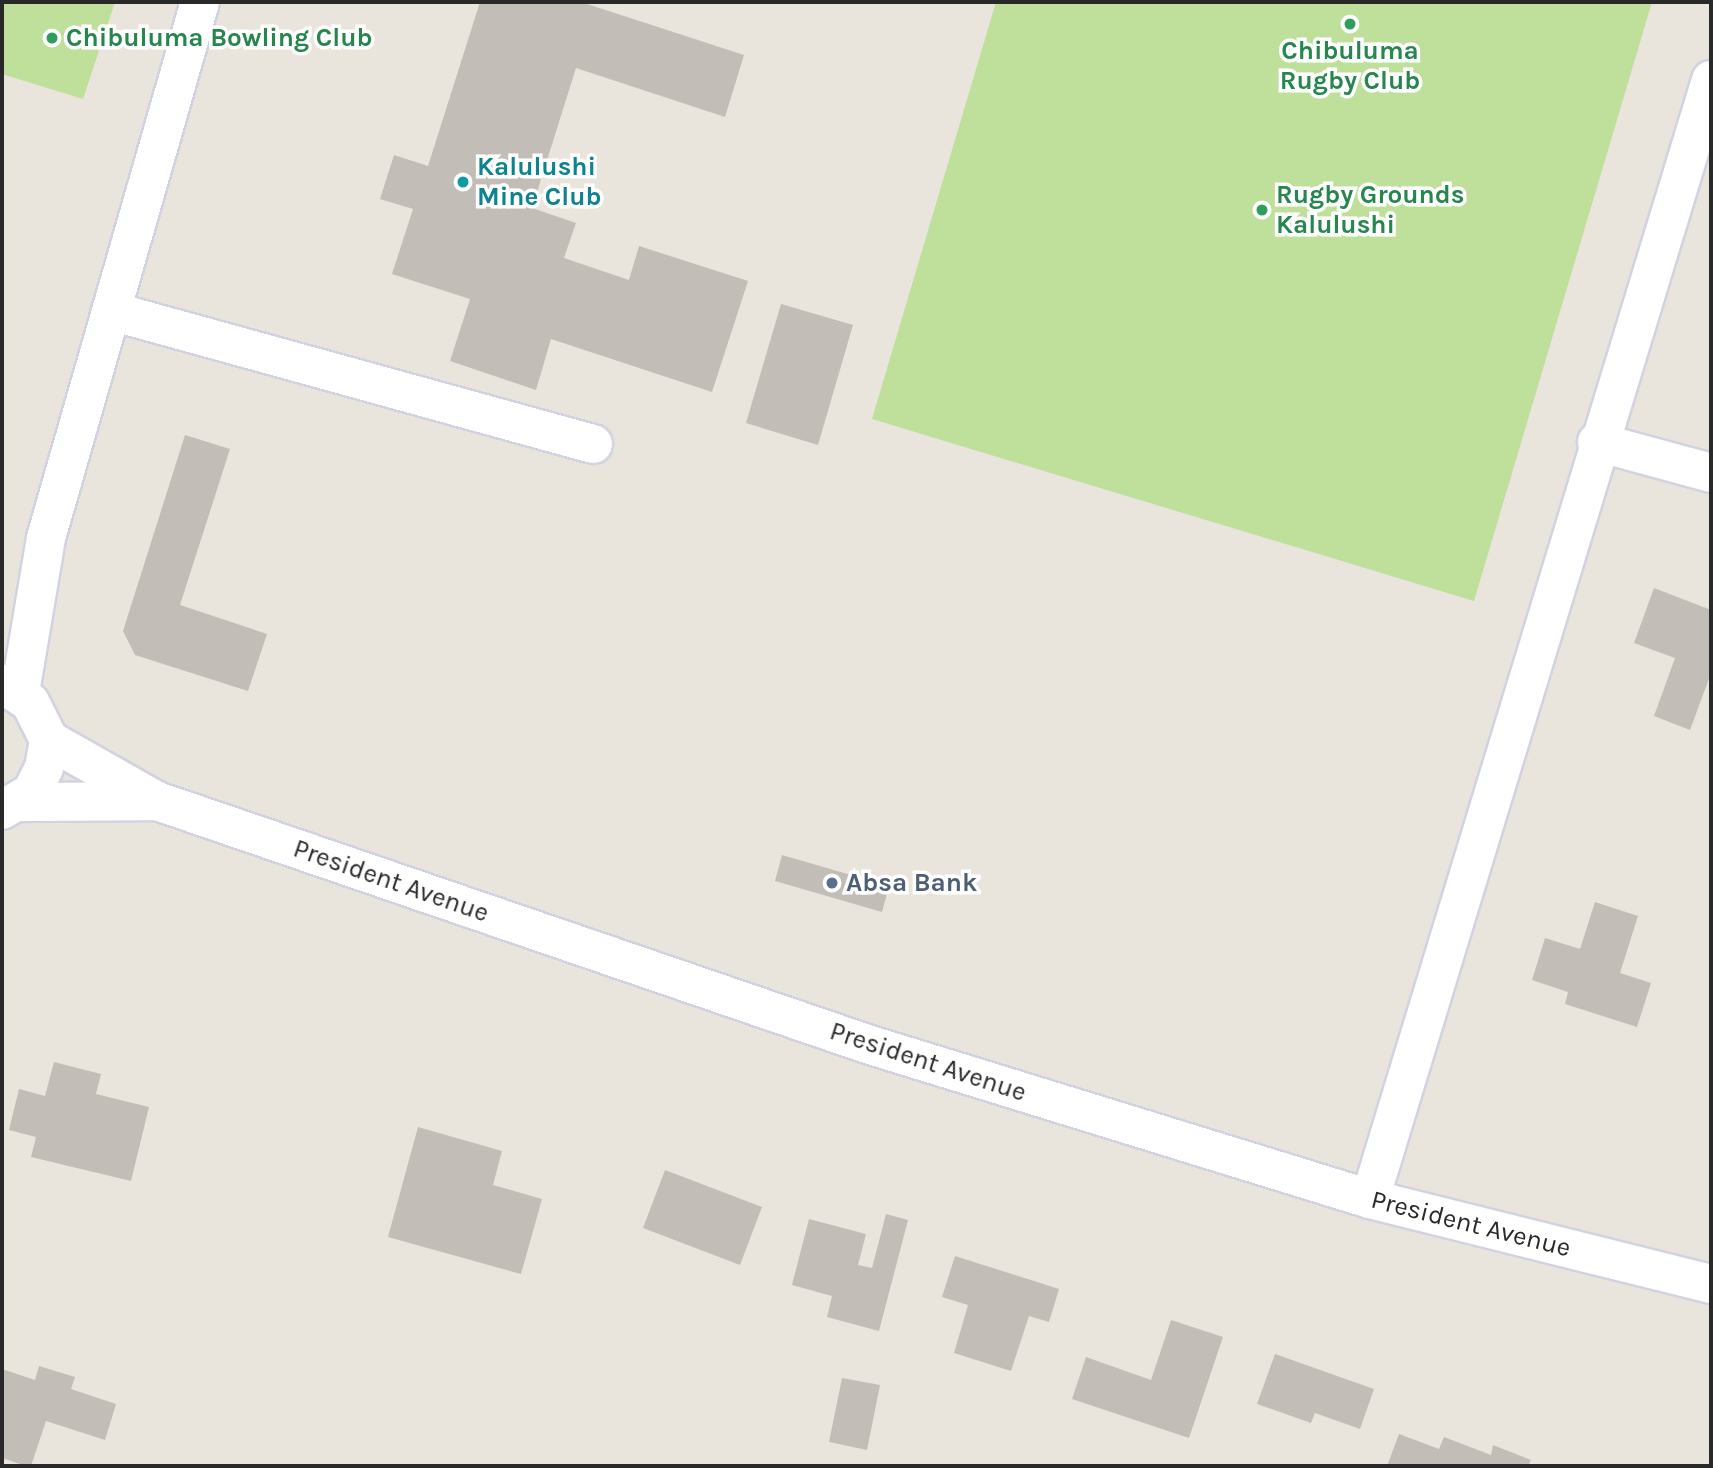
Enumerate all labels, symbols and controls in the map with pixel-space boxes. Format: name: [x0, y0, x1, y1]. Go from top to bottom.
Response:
marker: Chibuluma Rugby Club: [1342, 16, 1358, 32]
place label: Chibuluma Bowling Club: [66, 22, 372, 54]
marker: Chibuluma Bowling Club: [44, 30, 60, 46]
place label: Chibuluma Rugby Club: [1280, 35, 1420, 96]
place label: Kalulushi Mine Club: [477, 151, 601, 212]
marker: Kalulushi Mine Club: [455, 174, 471, 190]
place label: Rugby Grounds Kalulushi: [1276, 179, 1464, 241]
marker: Rugby Grounds Kalulushi: [1254, 202, 1270, 218]
street label: President Avenue: [289, 833, 493, 929]
place label: Absa Bank: [846, 867, 977, 899]
marker: Absa Bank: [824, 875, 840, 891]
street label: President Avenue: [826, 1016, 1030, 1108]
street label: President Avenue: [1368, 1184, 1574, 1264]

